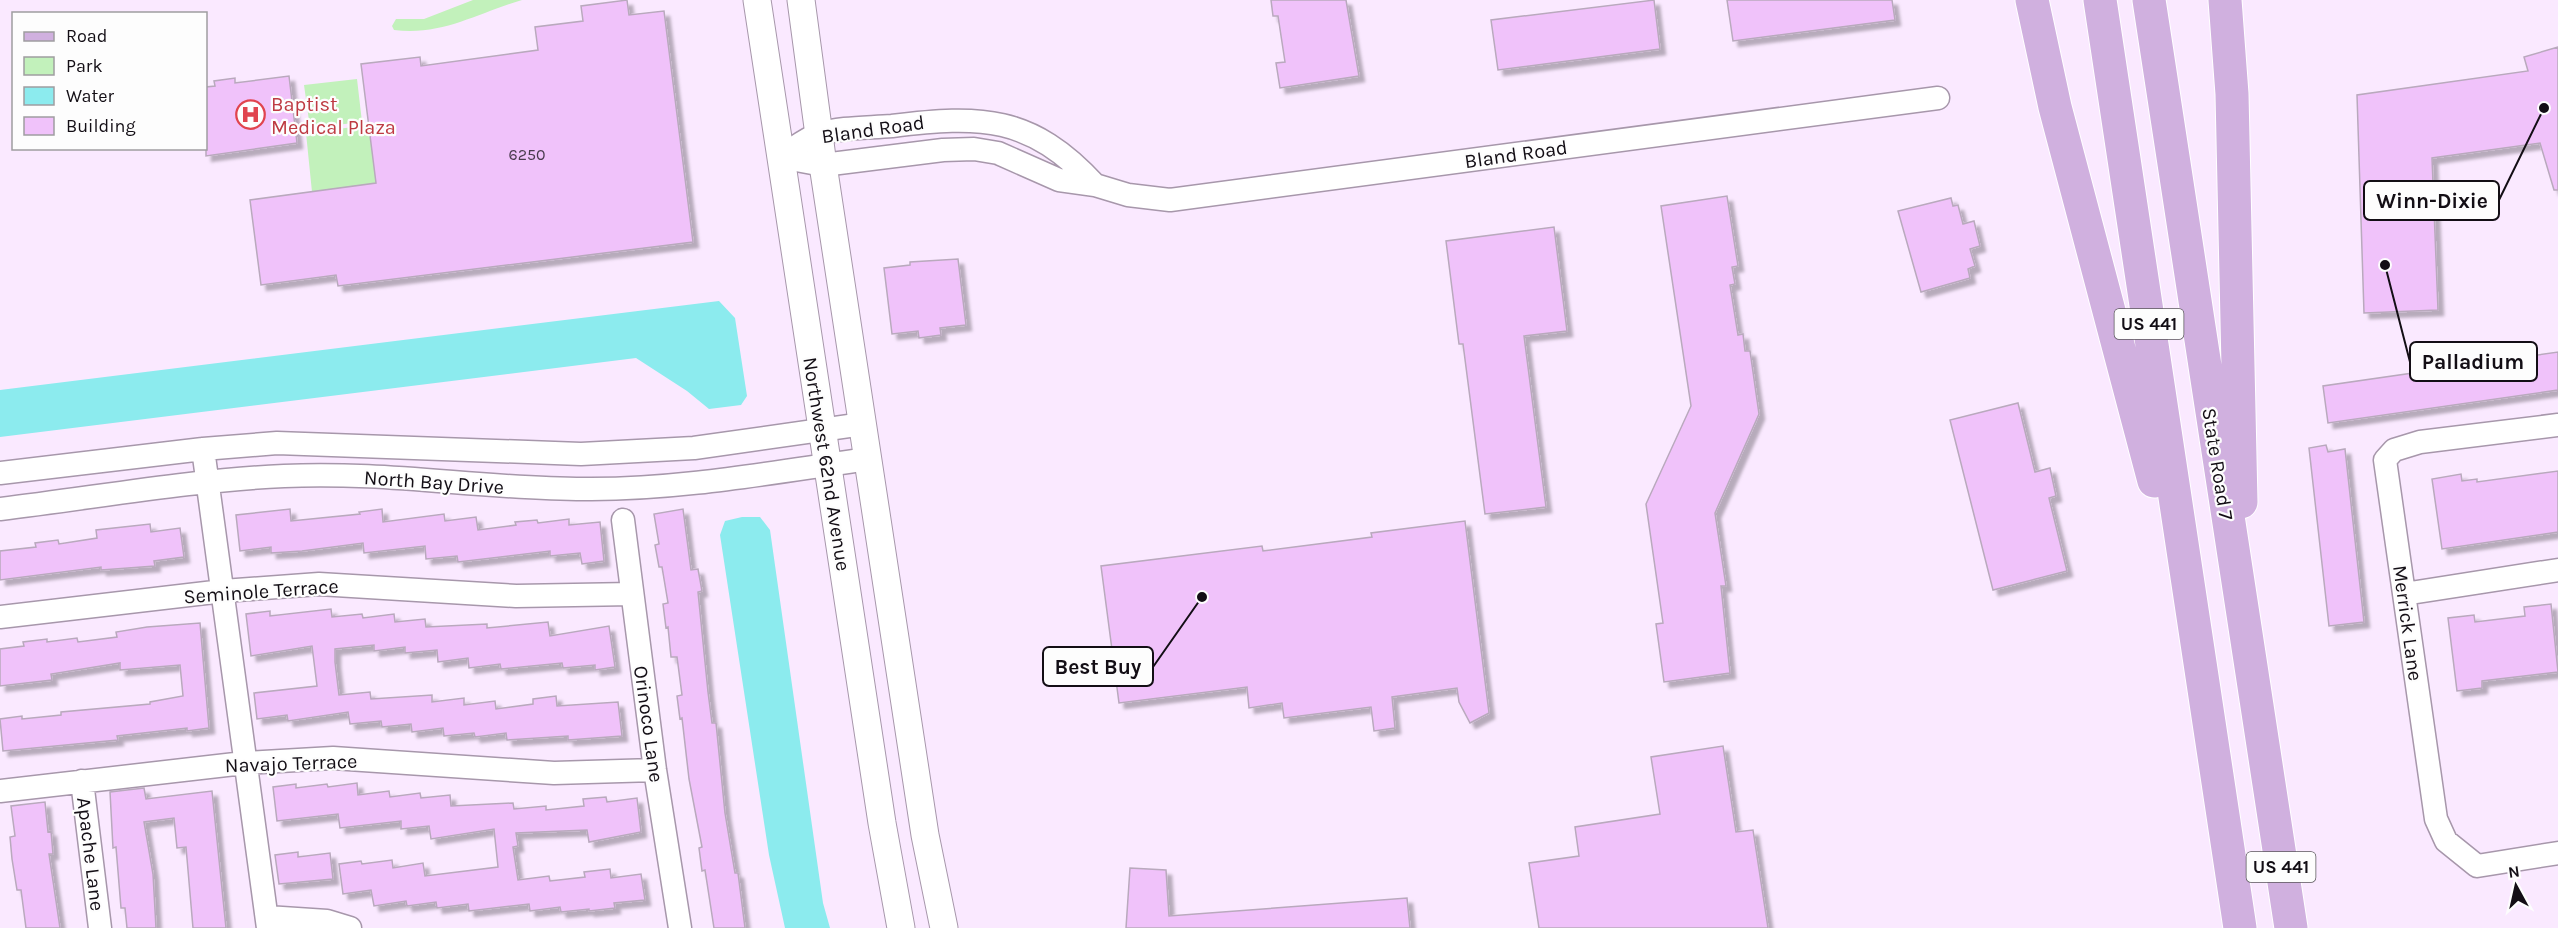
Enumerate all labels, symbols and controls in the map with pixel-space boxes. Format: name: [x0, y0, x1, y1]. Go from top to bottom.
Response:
legend: [12, 12, 207, 150]
text: Road: [66, 25, 107, 47]
text: Park: [66, 55, 103, 77]
text: Water: [66, 85, 114, 107]
place label: Baptist Medical Plaza: [271, 93, 396, 139]
hospital icon: Baptist Medical Plaza: [234, 99, 266, 131]
street label: Bland Road: [820, 111, 926, 148]
text: Building: [66, 115, 136, 137]
street label: Bland Road: [1463, 136, 1569, 173]
house number: 6250: [509, 145, 545, 164]
callout: Winn-Dixie: [2364, 181, 2499, 220]
text: Winn-Dixie: [2376, 189, 2488, 213]
road number: US 441: [2114, 309, 2184, 339]
callout: Palladium: [2410, 342, 2537, 381]
text: Palladium: [2422, 350, 2524, 374]
street label: Northwest 62nd Avenue: [798, 355, 855, 573]
street label: State Road 7: [2197, 406, 2238, 522]
street label: North Bay Drive: [363, 466, 505, 499]
street label: Merrick Lane: [2388, 564, 2427, 682]
street label: Seminole Terrace: [183, 575, 339, 608]
callout: Best Buy: [1043, 647, 1153, 686]
text: Best Buy: [1055, 655, 1142, 679]
street label: Orinoco Lane: [629, 664, 668, 784]
street label: Navajo Terrace: [224, 750, 358, 777]
street label: Apache Lane: [72, 796, 109, 912]
road number: US 441: [2246, 852, 2316, 882]
north arrow: [2486, 856, 2546, 916]
text: N: [2507, 861, 2521, 882]

